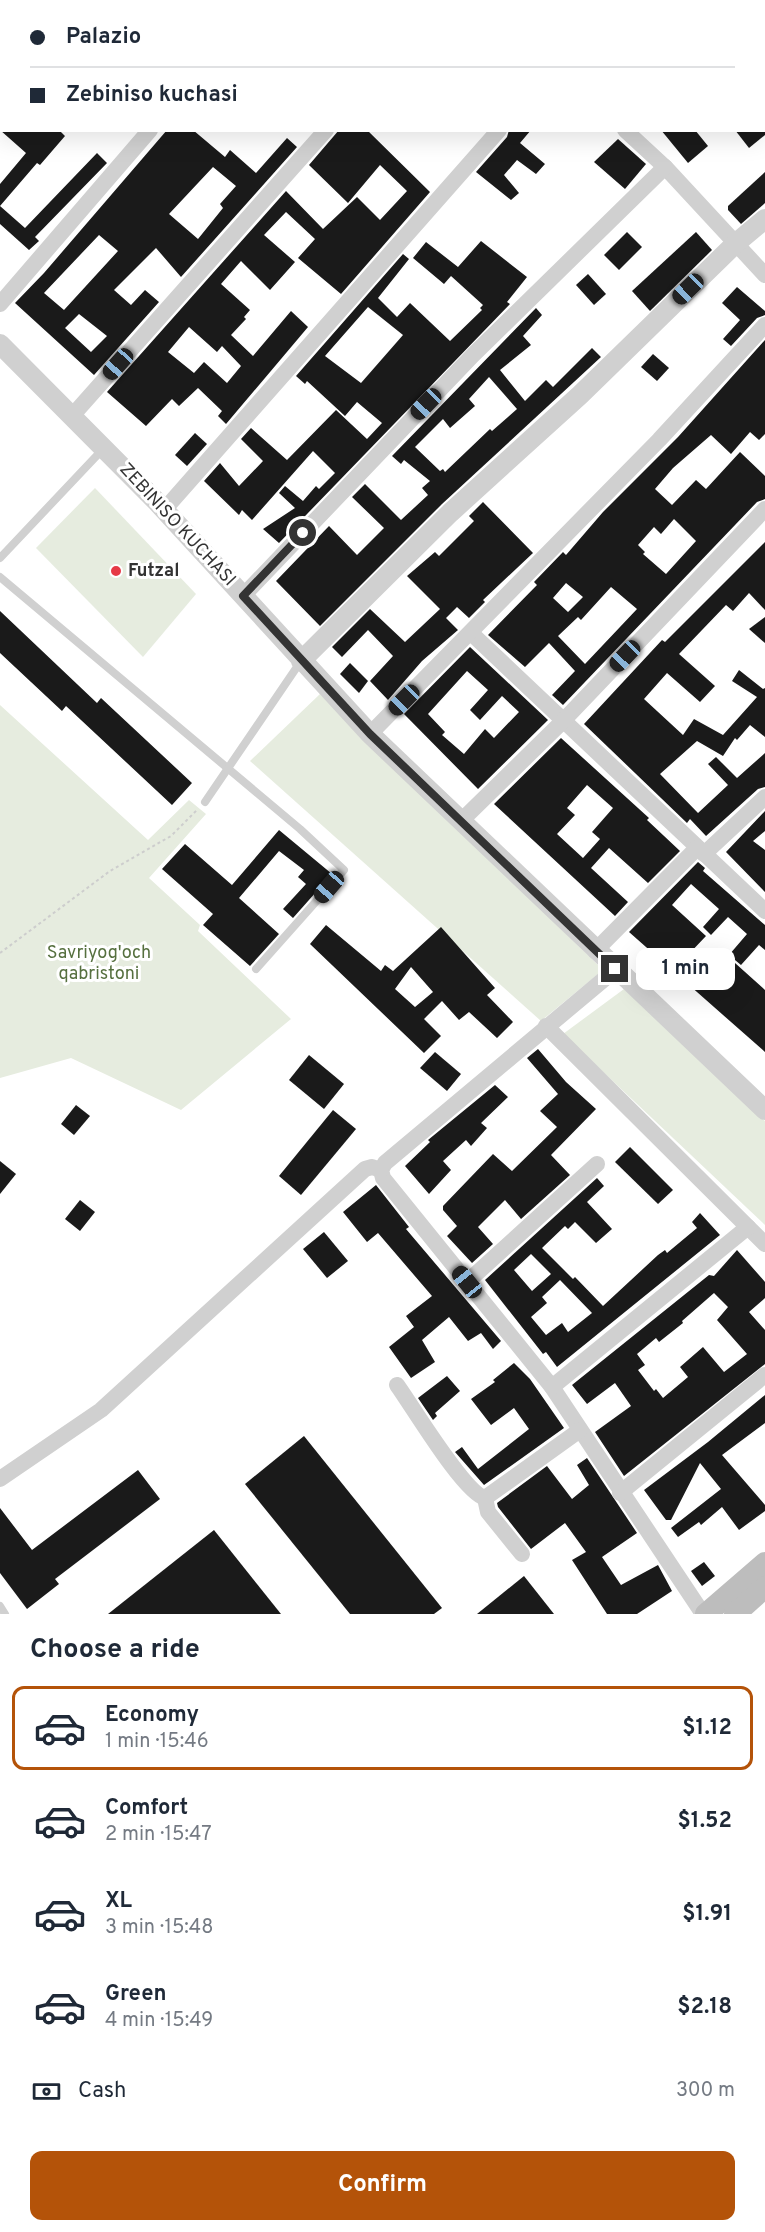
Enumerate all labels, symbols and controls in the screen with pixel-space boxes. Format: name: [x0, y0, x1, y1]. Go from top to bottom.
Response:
text: Palazio: [66, 24, 141, 51]
text: Zebiniso kuchasi: [66, 82, 238, 109]
car: [669, 270, 707, 308]
car: [99, 345, 137, 383]
car: [407, 385, 445, 423]
street label: ZEBINISO KUCHASI: [114, 459, 240, 591]
route start: [289, 519, 316, 546]
place label: Futzal: [128, 560, 179, 583]
marker: Futzal: [109, 564, 123, 578]
car: [606, 637, 644, 675]
car: [385, 681, 423, 719]
car: [310, 868, 348, 906]
park label: Savriyog'och qabristoni: [47, 942, 151, 986]
callout: 1 min: [636, 948, 735, 990]
route end: [601, 955, 628, 982]
text: 1 min: [661, 956, 710, 982]
car: [449, 1262, 485, 1302]
text: Choose a ride: [30, 1633, 200, 1667]
icon: car: [33, 1701, 87, 1755]
text: Economy: [105, 1702, 199, 1729]
text: $1.12: [682, 1715, 732, 1742]
text: 1 min · 15:46: [105, 1729, 209, 1755]
icon: car: [33, 1794, 87, 1848]
text: Comfort: [105, 1795, 188, 1822]
text: $1.52: [678, 1808, 732, 1835]
text: 2 min · 15:47: [105, 1822, 212, 1848]
icon: car: [33, 1887, 87, 1941]
text: XL: [105, 1888, 132, 1915]
text: $1.91: [682, 1901, 732, 1928]
text: 3 min · 15:48: [105, 1915, 213, 1941]
icon: car: [33, 1980, 87, 2034]
text: Green: [105, 1981, 167, 2008]
text: $2.18: [677, 1994, 732, 2021]
text: 4 min · 15:49: [105, 2008, 213, 2034]
icon: cash: [30, 2075, 63, 2108]
text: Cash: [78, 2078, 127, 2105]
text: 300 m: [676, 2078, 735, 2104]
button: Confirm: [30, 2151, 735, 2220]

